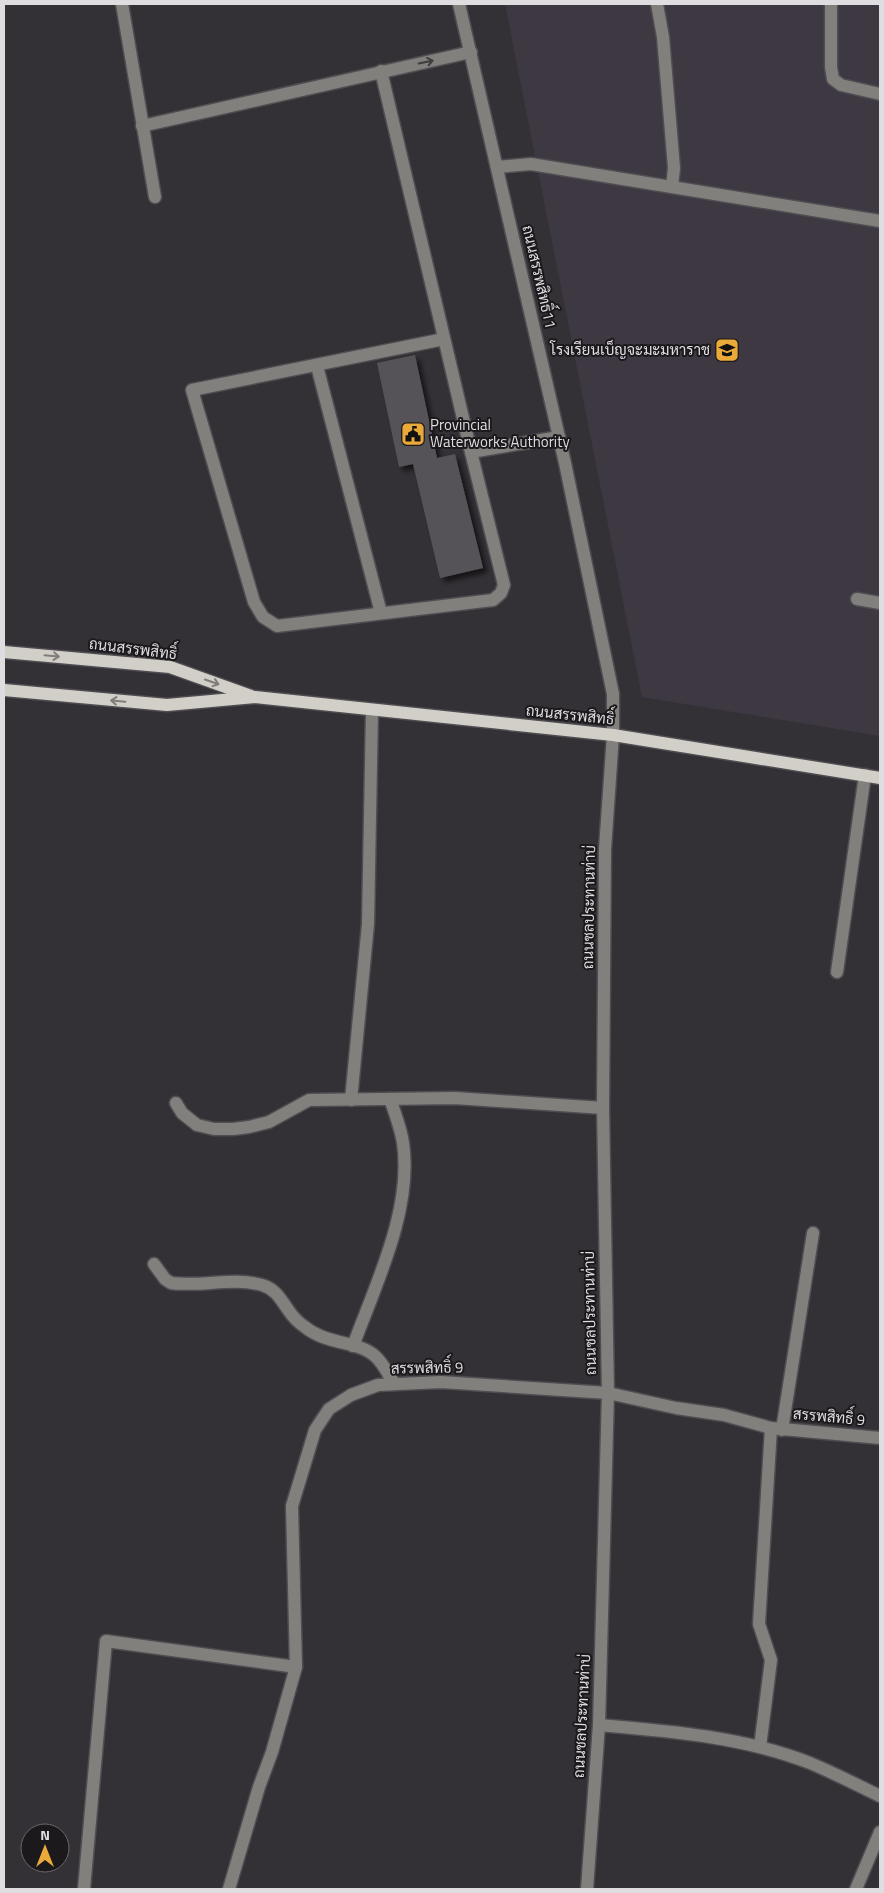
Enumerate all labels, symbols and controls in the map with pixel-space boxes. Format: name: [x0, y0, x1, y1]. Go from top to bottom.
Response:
one-way arrow: [417, 56, 433, 66]
street label: ถนนสรรพสิทธิ์11: [516, 222, 566, 331]
school or university icon: โรงเรียนเบ็ญจะมะมหาราช: [714, 337, 740, 363]
place label: โรงเรียนเบ็ญจะมะมหาราช: [549, 338, 710, 361]
place label: Provincial Waterworks Authority: [430, 413, 570, 453]
public building icon: Provincial Waterworks Authority: [400, 421, 426, 447]
street label: ถนนสรรพสิทธิ์: [88, 628, 179, 665]
one-way arrow: [44, 651, 60, 661]
one-way arrow: [204, 678, 220, 687]
street label: ถนนสรรพสิทธิ์: [525, 695, 616, 731]
one-way arrow: [111, 696, 127, 705]
street label: ถนนชลประทานท่าบ่: [576, 845, 601, 969]
street label: ถนนชลประทานท่าบ่: [577, 1251, 602, 1375]
street label: สรรพสิทธิ์ 9: [391, 1352, 463, 1380]
street label: สรรพสิทธิ์ 9: [792, 1399, 866, 1431]
street label: ถนนชลประทานท่าบ่: [567, 1653, 596, 1779]
north arrow: [20, 1823, 70, 1873]
text: N: [40, 1824, 50, 1845]

